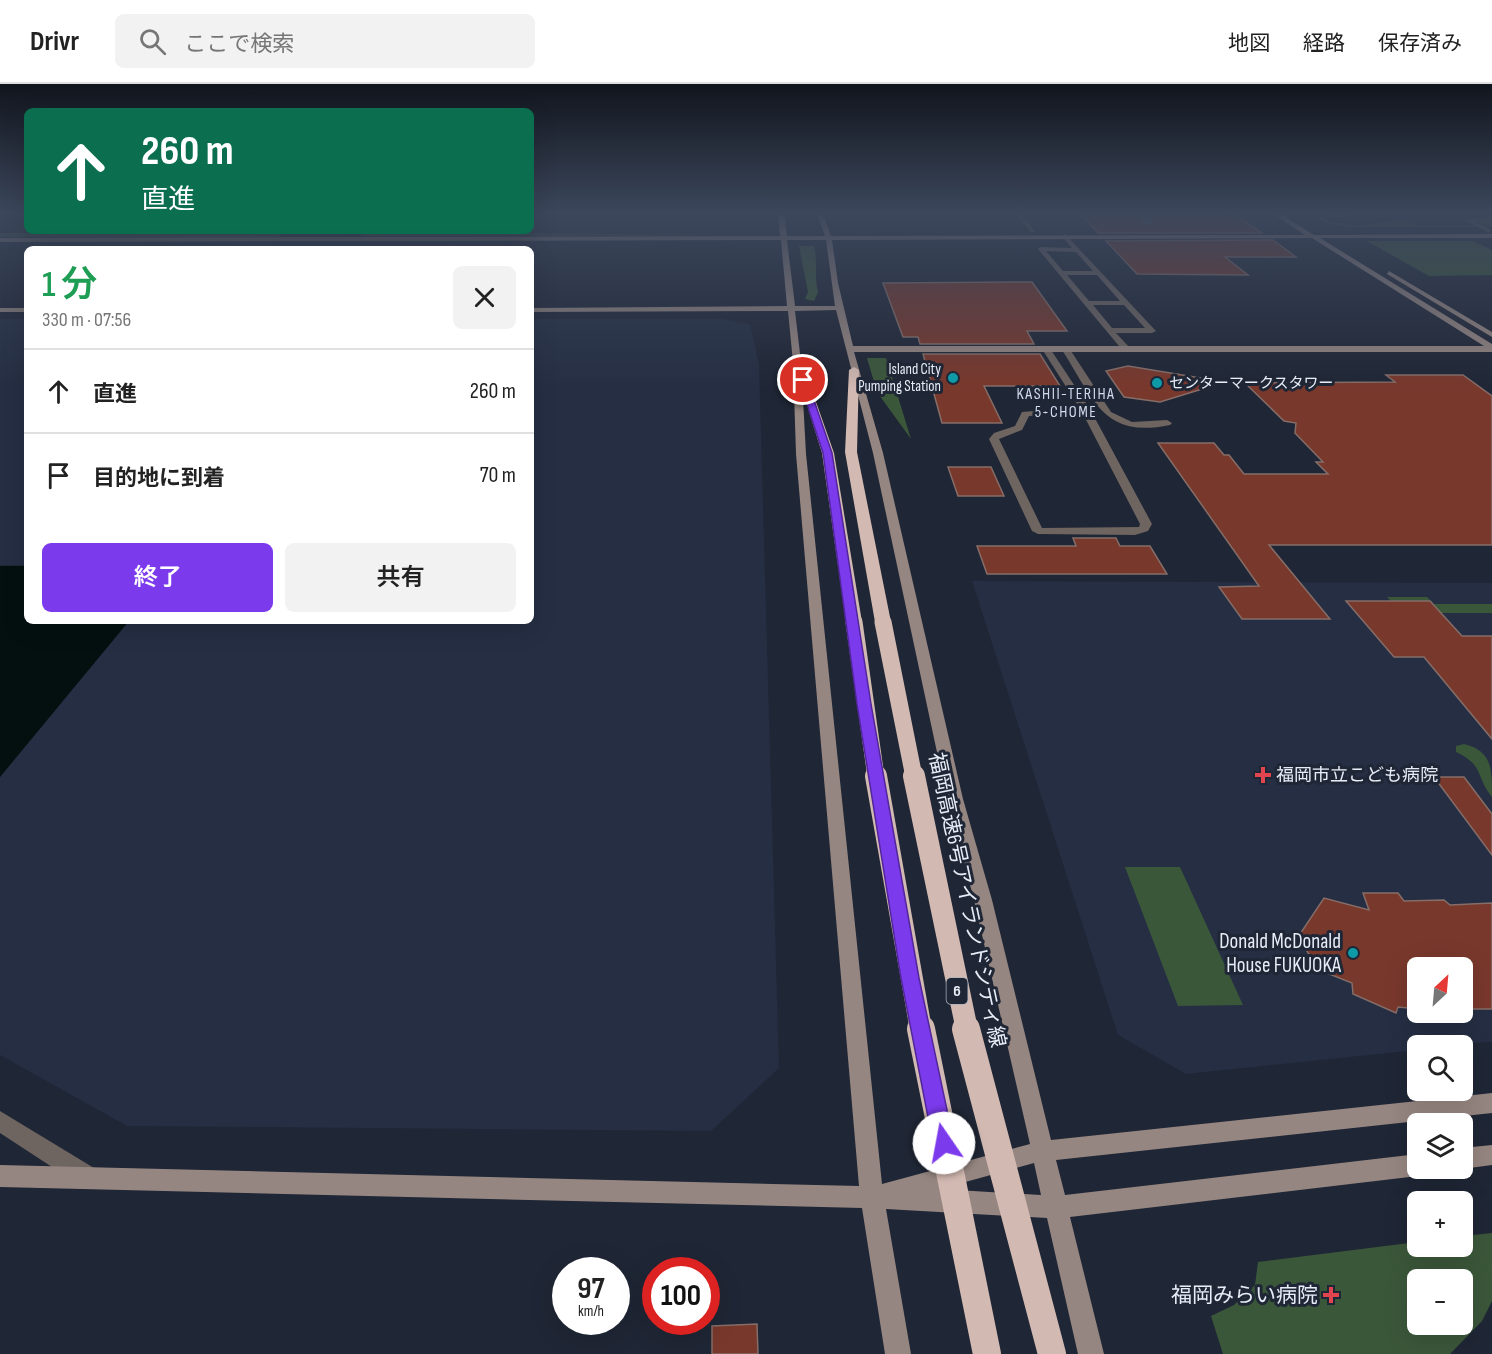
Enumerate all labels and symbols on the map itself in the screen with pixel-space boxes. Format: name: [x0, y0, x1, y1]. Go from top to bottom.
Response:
pin: [777, 354, 828, 405]
place label: Island City Pumping Station: [858, 360, 941, 396]
marker: Island City Pumping Station: [946, 371, 960, 385]
place label: センターマークスタワー: [1169, 374, 1334, 393]
marker: センターマークスタワー: [1150, 376, 1164, 390]
district label: KASHII-TERIHA 5-CHOME: [1017, 385, 1115, 422]
street label: 福岡高速6号アイランドシティ線: [923, 749, 1011, 1051]
place label: 福岡市立こども病院: [1276, 765, 1438, 786]
marker: 福岡市立こども病院: [1254, 766, 1272, 784]
place label: Donald McDonald House FUKUOKA: [1219, 929, 1342, 978]
marker: Donald McDonald House FUKUOKA: [1346, 946, 1360, 960]
north arrow: [1407, 957, 1473, 1023]
road number: 6: [946, 978, 968, 1004]
position arrow: [912, 1111, 976, 1175]
speed limit sign: 100: [642, 1257, 720, 1335]
place label: 福岡みらい病院: [1171, 1283, 1318, 1308]
marker: 福岡みらい病院: [1322, 1286, 1340, 1304]

